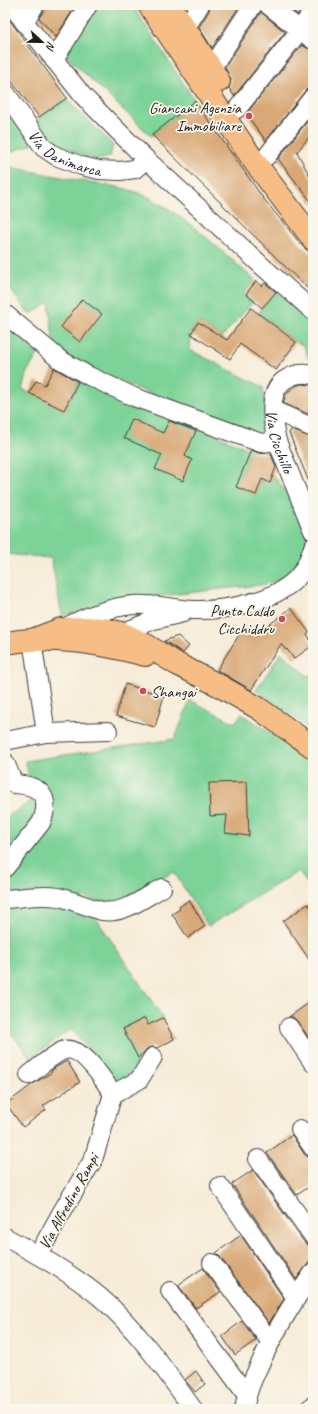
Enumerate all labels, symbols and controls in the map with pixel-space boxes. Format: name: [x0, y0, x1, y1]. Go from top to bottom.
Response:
north arrow: [22, 22, 62, 62]
text: N: [43, 40, 59, 54]
place label: Giancani Agenzia Immobiliare: [149, 98, 243, 136]
marker: Giancani Agenzia Immobiliare: [244, 111, 254, 121]
street label: Via Danimarca: [24, 126, 104, 181]
street label: Via Cicchillo: [261, 410, 299, 478]
place label: Punto Caldo Cicchiddru: [210, 601, 275, 639]
marker: Punto Caldo Cicchiddru: [277, 614, 287, 624]
place label: Shangai: [151, 682, 198, 702]
marker: Shangai: [138, 686, 148, 696]
street label: Via Alfredino Rampi: [34, 1148, 104, 1253]

